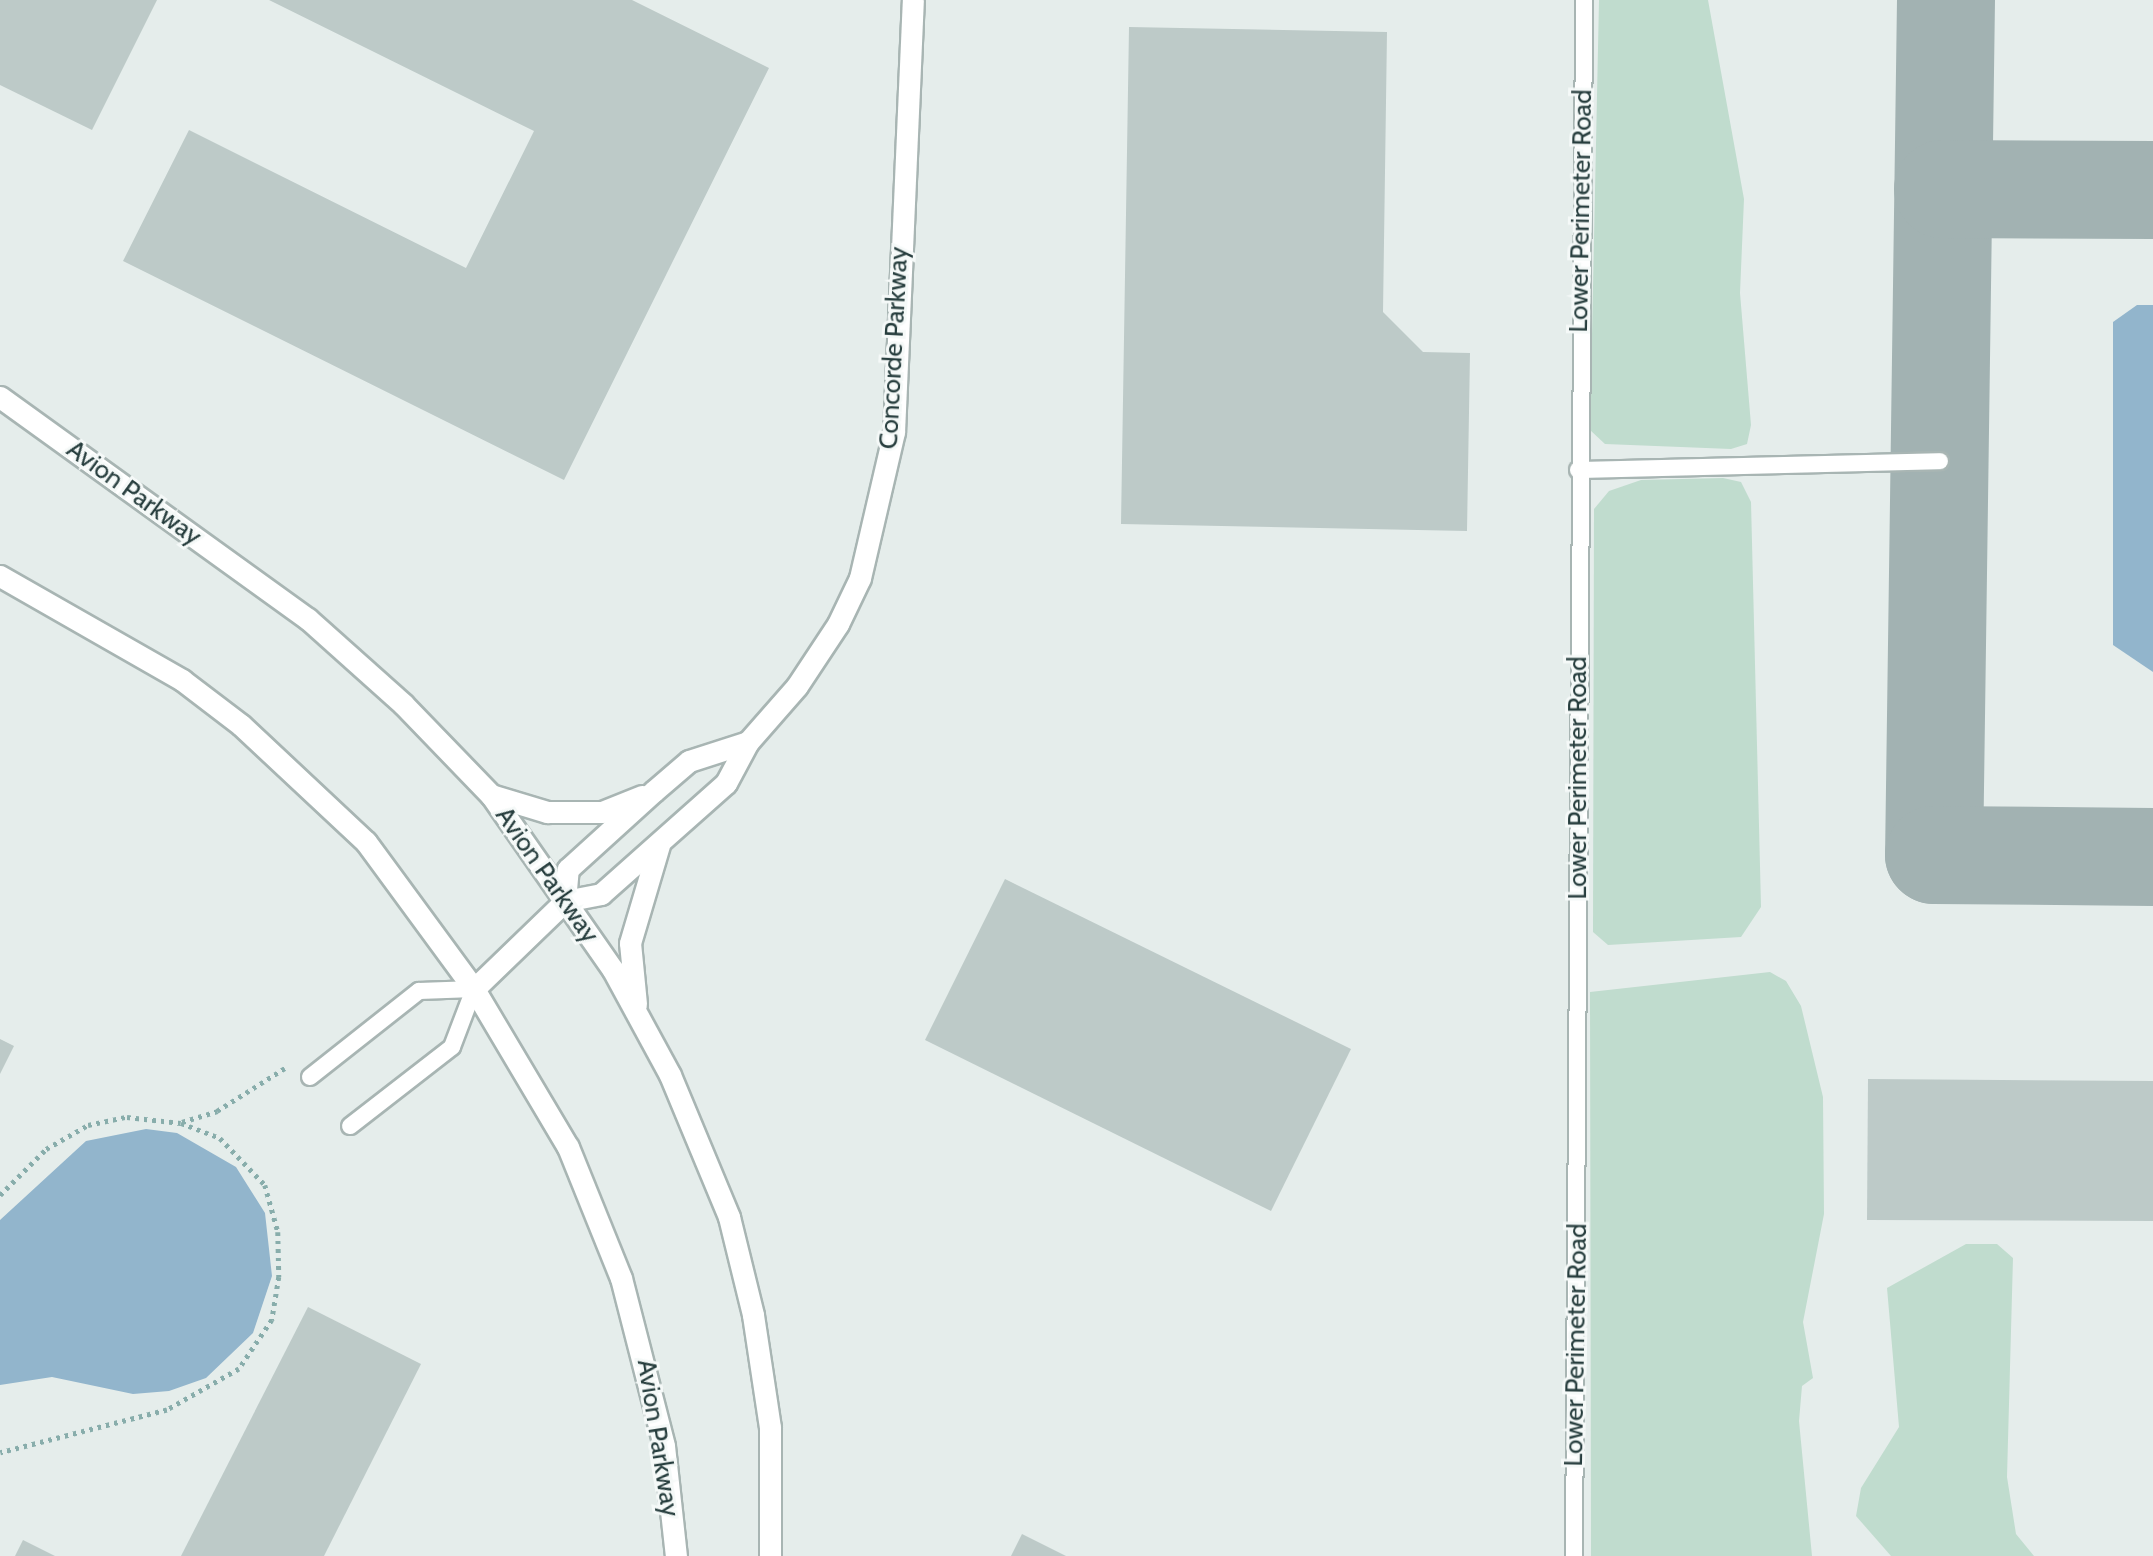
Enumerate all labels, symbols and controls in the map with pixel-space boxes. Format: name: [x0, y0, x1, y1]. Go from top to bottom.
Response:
street label: Lower Perimeter Road: [1563, 89, 1599, 333]
street label: Concorde Parkway: [873, 246, 915, 450]
street label: Avion Parkway: [61, 434, 207, 552]
street label: Lower Perimeter Road: [1562, 656, 1594, 900]
street label: Avion Parkway: [489, 801, 605, 949]
street label: Lower Perimeter Road: [1558, 1223, 1594, 1467]
street label: Avion Parkway: [630, 1357, 686, 1519]

